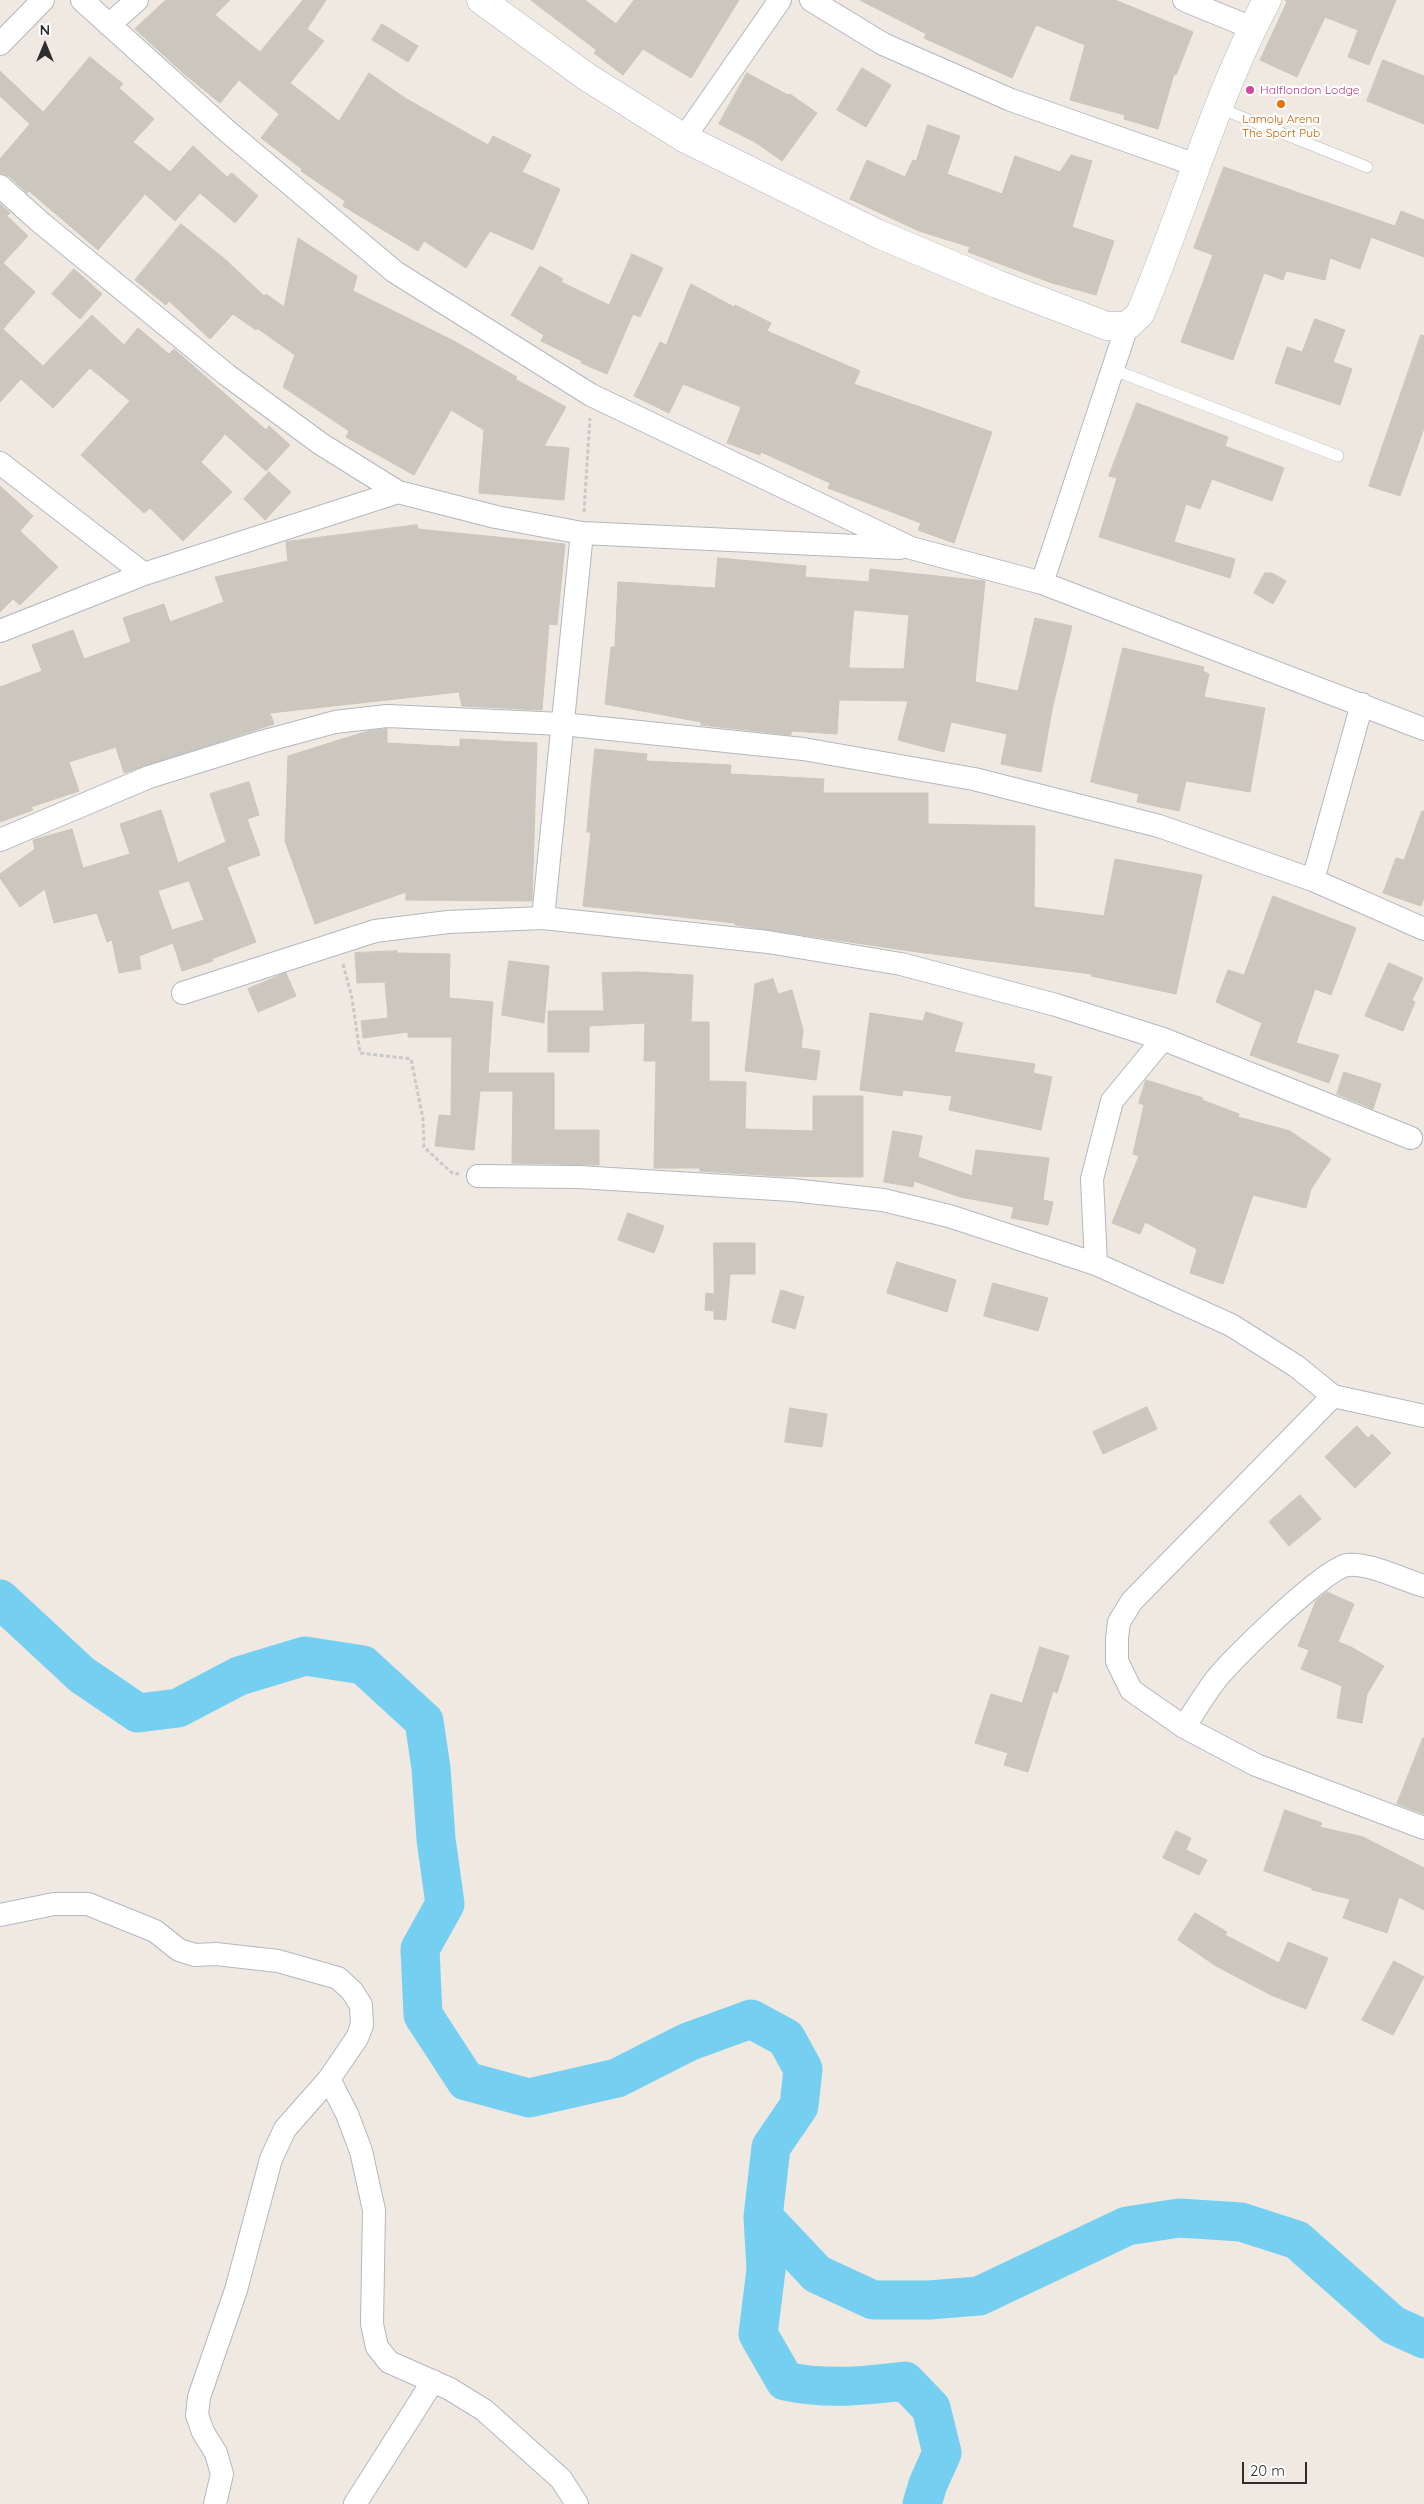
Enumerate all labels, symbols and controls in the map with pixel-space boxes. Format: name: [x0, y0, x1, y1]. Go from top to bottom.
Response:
north arrow: [20, 20, 70, 70]
text: N: [40, 21, 50, 39]
place label: Halflondon Lodge: [1260, 83, 1360, 97]
marker: Halflondon Lodge: [1244, 84, 1256, 96]
marker: Lamoly Arena The Sport Pub: [1275, 98, 1287, 110]
place label: Lamoly Arena The Sport Pub: [1242, 112, 1320, 140]
scale bar: [1244, 2452, 1309, 2484]
text: 20 m: [1250, 2461, 1285, 2480]

